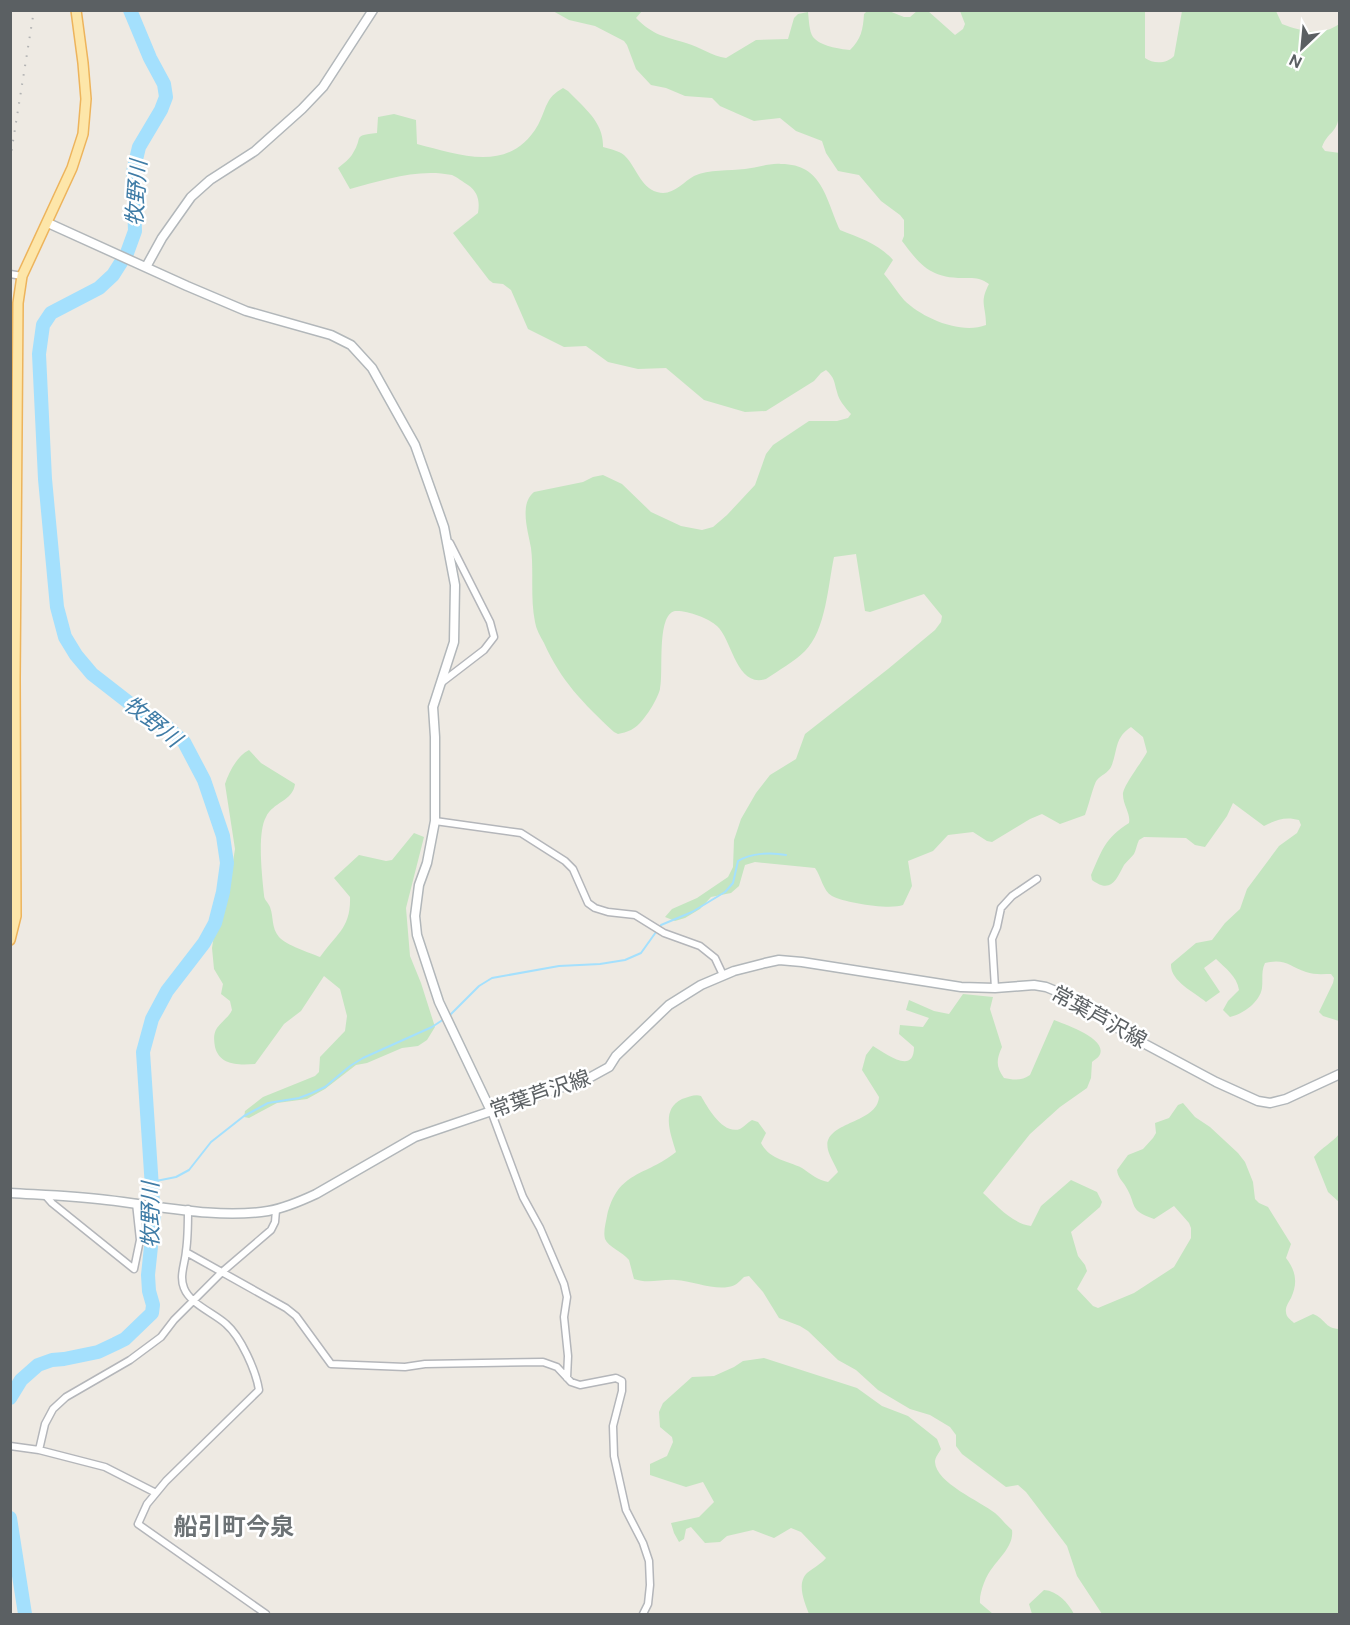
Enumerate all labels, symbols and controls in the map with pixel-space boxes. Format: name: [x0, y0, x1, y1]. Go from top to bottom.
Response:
north arrow: [1272, 18, 1332, 78]
text: N: [1286, 49, 1305, 73]
water label: 牧野川: [120, 157, 153, 227]
water label: 牧野川: [118, 689, 189, 755]
street label: 常葉芦沢線: [1046, 979, 1152, 1055]
street label: 常葉芦沢線: [486, 1064, 594, 1124]
water label: 牧野川: [136, 1180, 165, 1248]
district label: 船引町今泉: [174, 1511, 294, 1542]

